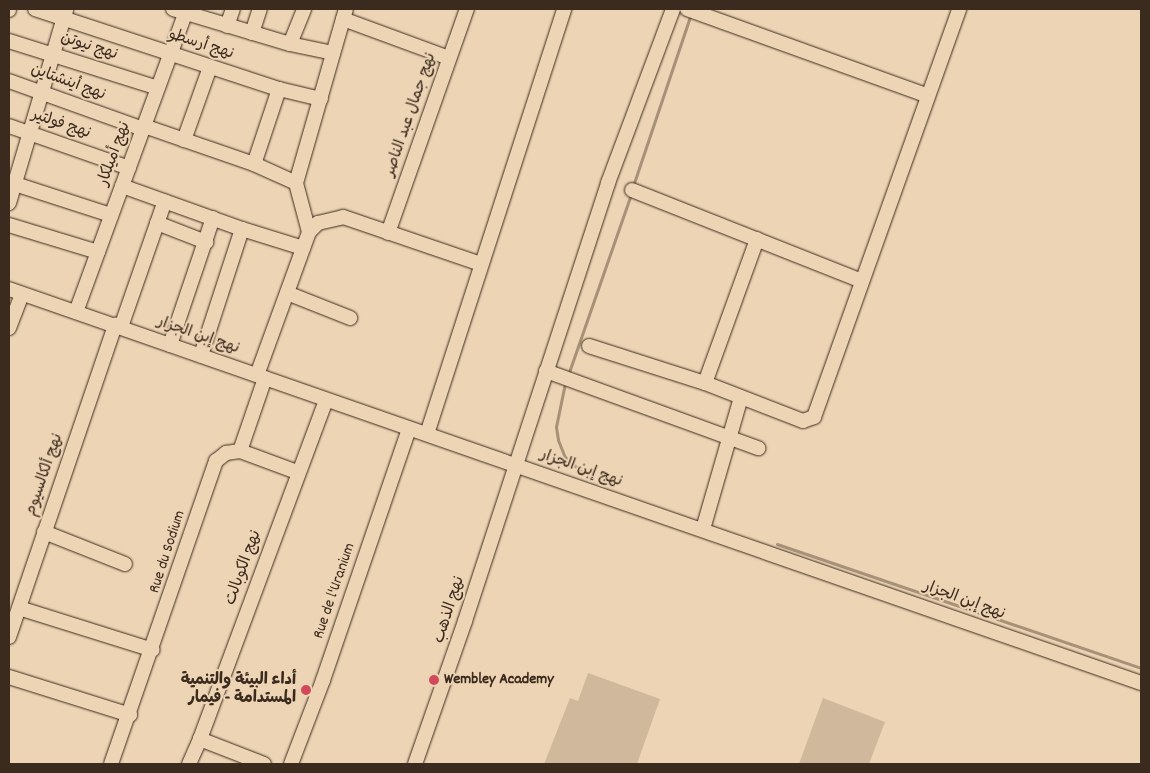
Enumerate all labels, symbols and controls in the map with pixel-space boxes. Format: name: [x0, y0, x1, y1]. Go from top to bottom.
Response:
street label: نهج أرسطو: [166, 25, 236, 65]
street label: نهج نيوتن: [58, 29, 120, 65]
street label: نهج جمال عبد الناصر: [381, 51, 441, 179]
street label: نهج أينشتاين: [28, 61, 108, 105]
street label: نهج فولتير: [29, 106, 93, 144]
street label: نهج أميلكار: [95, 119, 135, 189]
street label: نهج إبن الجزار: [154, 313, 242, 359]
street label: نهج ألكالسيوم: [22, 431, 68, 519]
street label: نهج إبن الجزار: [537, 446, 625, 492]
street label: Rue du Sodium: [146, 508, 190, 596]
street label: نهج الكوبالت: [222, 528, 266, 608]
street label: Rue de l'Uranium: [310, 541, 360, 641]
street label: نهج الذهب: [430, 574, 470, 646]
street label: نهج إبن الجزار: [920, 577, 1008, 625]
place label: Wembley Academy: [444, 670, 554, 690]
place label: أداء البيئة والتنمية المستدامة - فيمار: [181, 671, 296, 709]
marker: Wembley Academy: [428, 674, 440, 686]
marker: أداء البيئة والتنمية المستدامة - فيمار: [300, 684, 312, 696]

